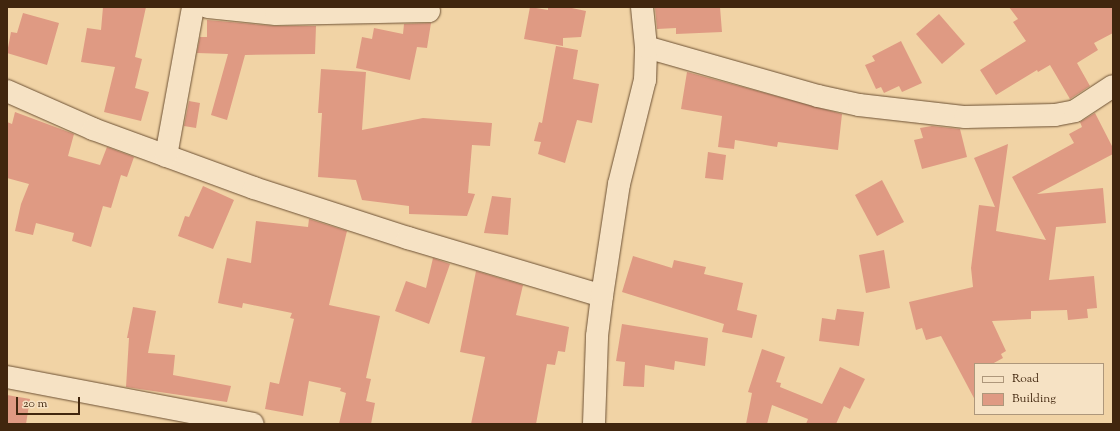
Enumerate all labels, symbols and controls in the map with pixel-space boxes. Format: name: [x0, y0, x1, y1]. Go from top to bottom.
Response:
legend: [974, 363, 1104, 415]
text: Road: [1012, 370, 1039, 388]
scale bar: [18, 389, 82, 415]
text: Building: [1012, 390, 1056, 408]
text: 20 m: [23, 395, 47, 413]

